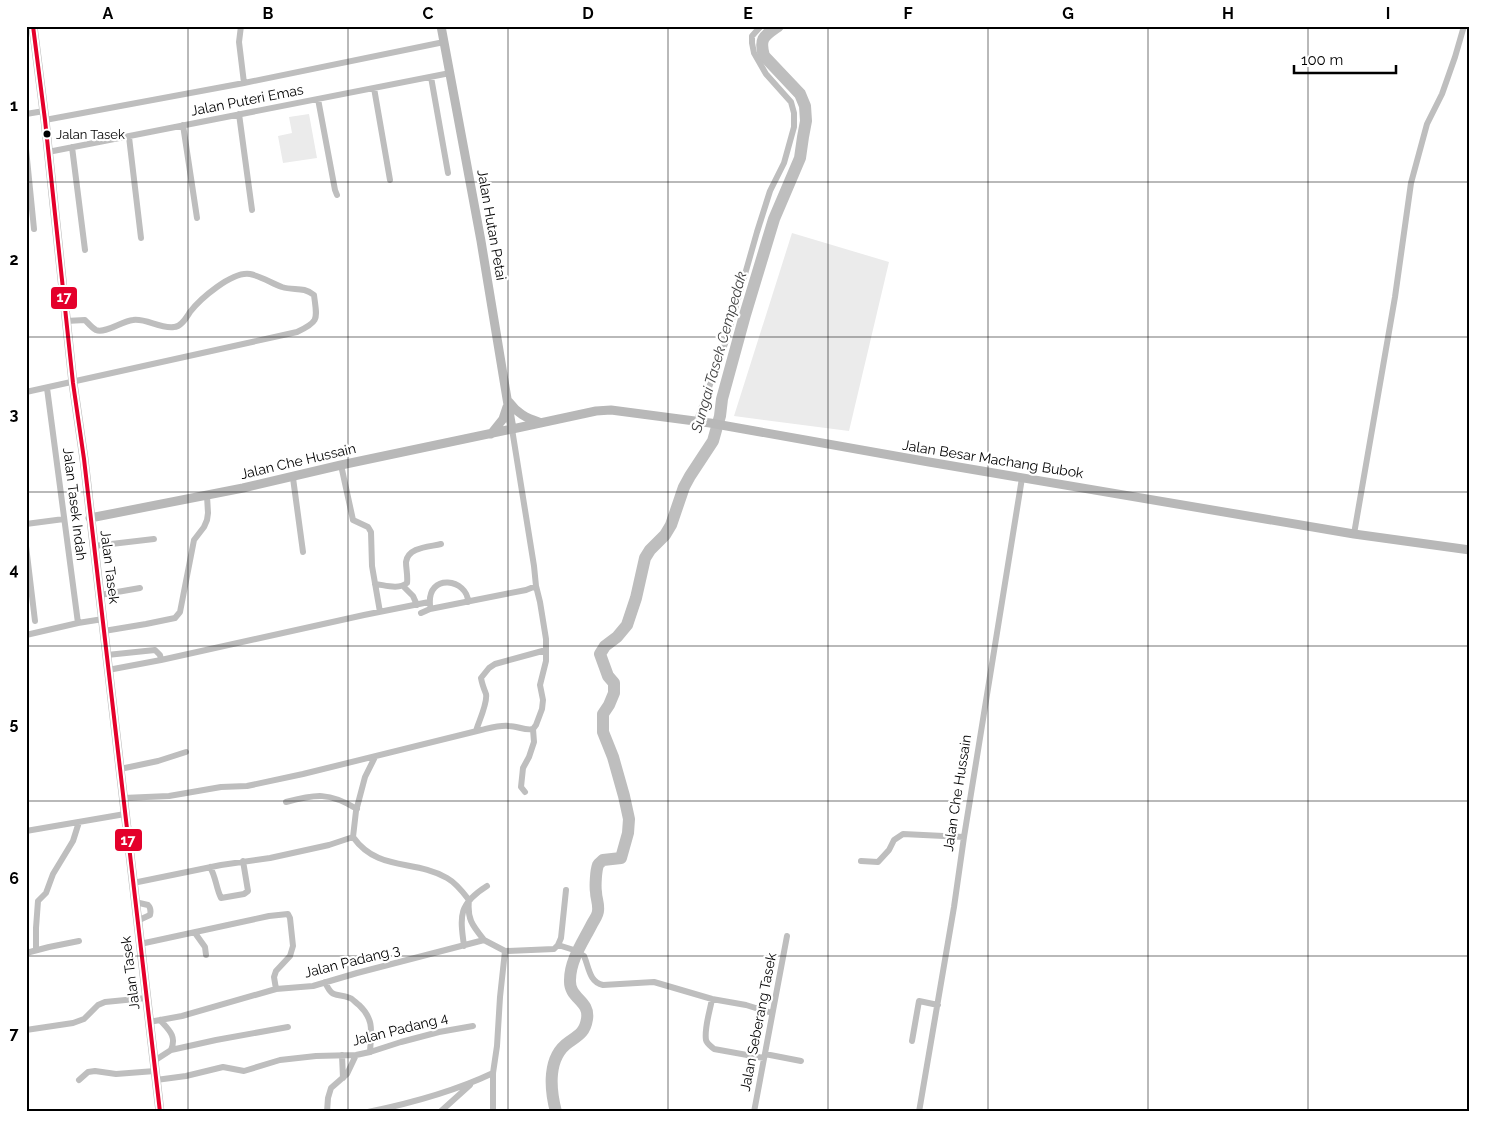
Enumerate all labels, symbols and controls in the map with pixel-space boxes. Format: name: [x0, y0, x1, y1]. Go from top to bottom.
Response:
text: A: [103, 4, 114, 23]
text: B: [263, 4, 274, 23]
text: C: [423, 4, 434, 23]
text: D: [582, 4, 594, 23]
text: E: [743, 4, 753, 23]
text: F: [903, 4, 913, 23]
text: G: [1062, 4, 1074, 23]
text: H: [1222, 4, 1234, 23]
text: I: [1386, 4, 1390, 23]
scale bar: [1294, 42, 1396, 74]
text: 100 m: [1301, 51, 1343, 69]
street label: Jalan Puteri Emas: [189, 81, 305, 119]
text: 1: [10, 96, 18, 115]
place label: Jalan Tasek: [56, 127, 125, 142]
marker: Jalan Tasek: [42, 129, 52, 139]
street label: Jalan Hutan Petai: [474, 168, 510, 282]
text: 2: [9, 250, 19, 269]
water label: Sungai Tasek Cempedak: [687, 269, 751, 436]
line badge: 17: [50, 286, 78, 310]
text: 17: [57, 289, 72, 305]
text: 3: [10, 405, 19, 424]
street label: Jalan Besar Machang Bubok: [901, 437, 1085, 481]
street label: Jalan Che Hussain: [239, 440, 357, 482]
street label: Jalan Tasek Indah: [60, 447, 90, 561]
street label: Jalan Tasek: [98, 529, 123, 605]
text: 4: [9, 560, 19, 579]
text: 5: [10, 714, 19, 733]
street label: Jalan Che Hussain: [940, 733, 974, 853]
line badge: 17: [114, 828, 143, 852]
text: 17: [121, 832, 136, 848]
text: 6: [9, 869, 19, 888]
street label: Jalan Tasek: [117, 935, 142, 1011]
street label: Jalan Padang 3: [303, 941, 401, 981]
street label: Jalan Seberang Tasek: [737, 951, 779, 1093]
street label: Jalan Padang 4: [350, 1009, 450, 1049]
text: 7: [10, 1024, 19, 1043]

